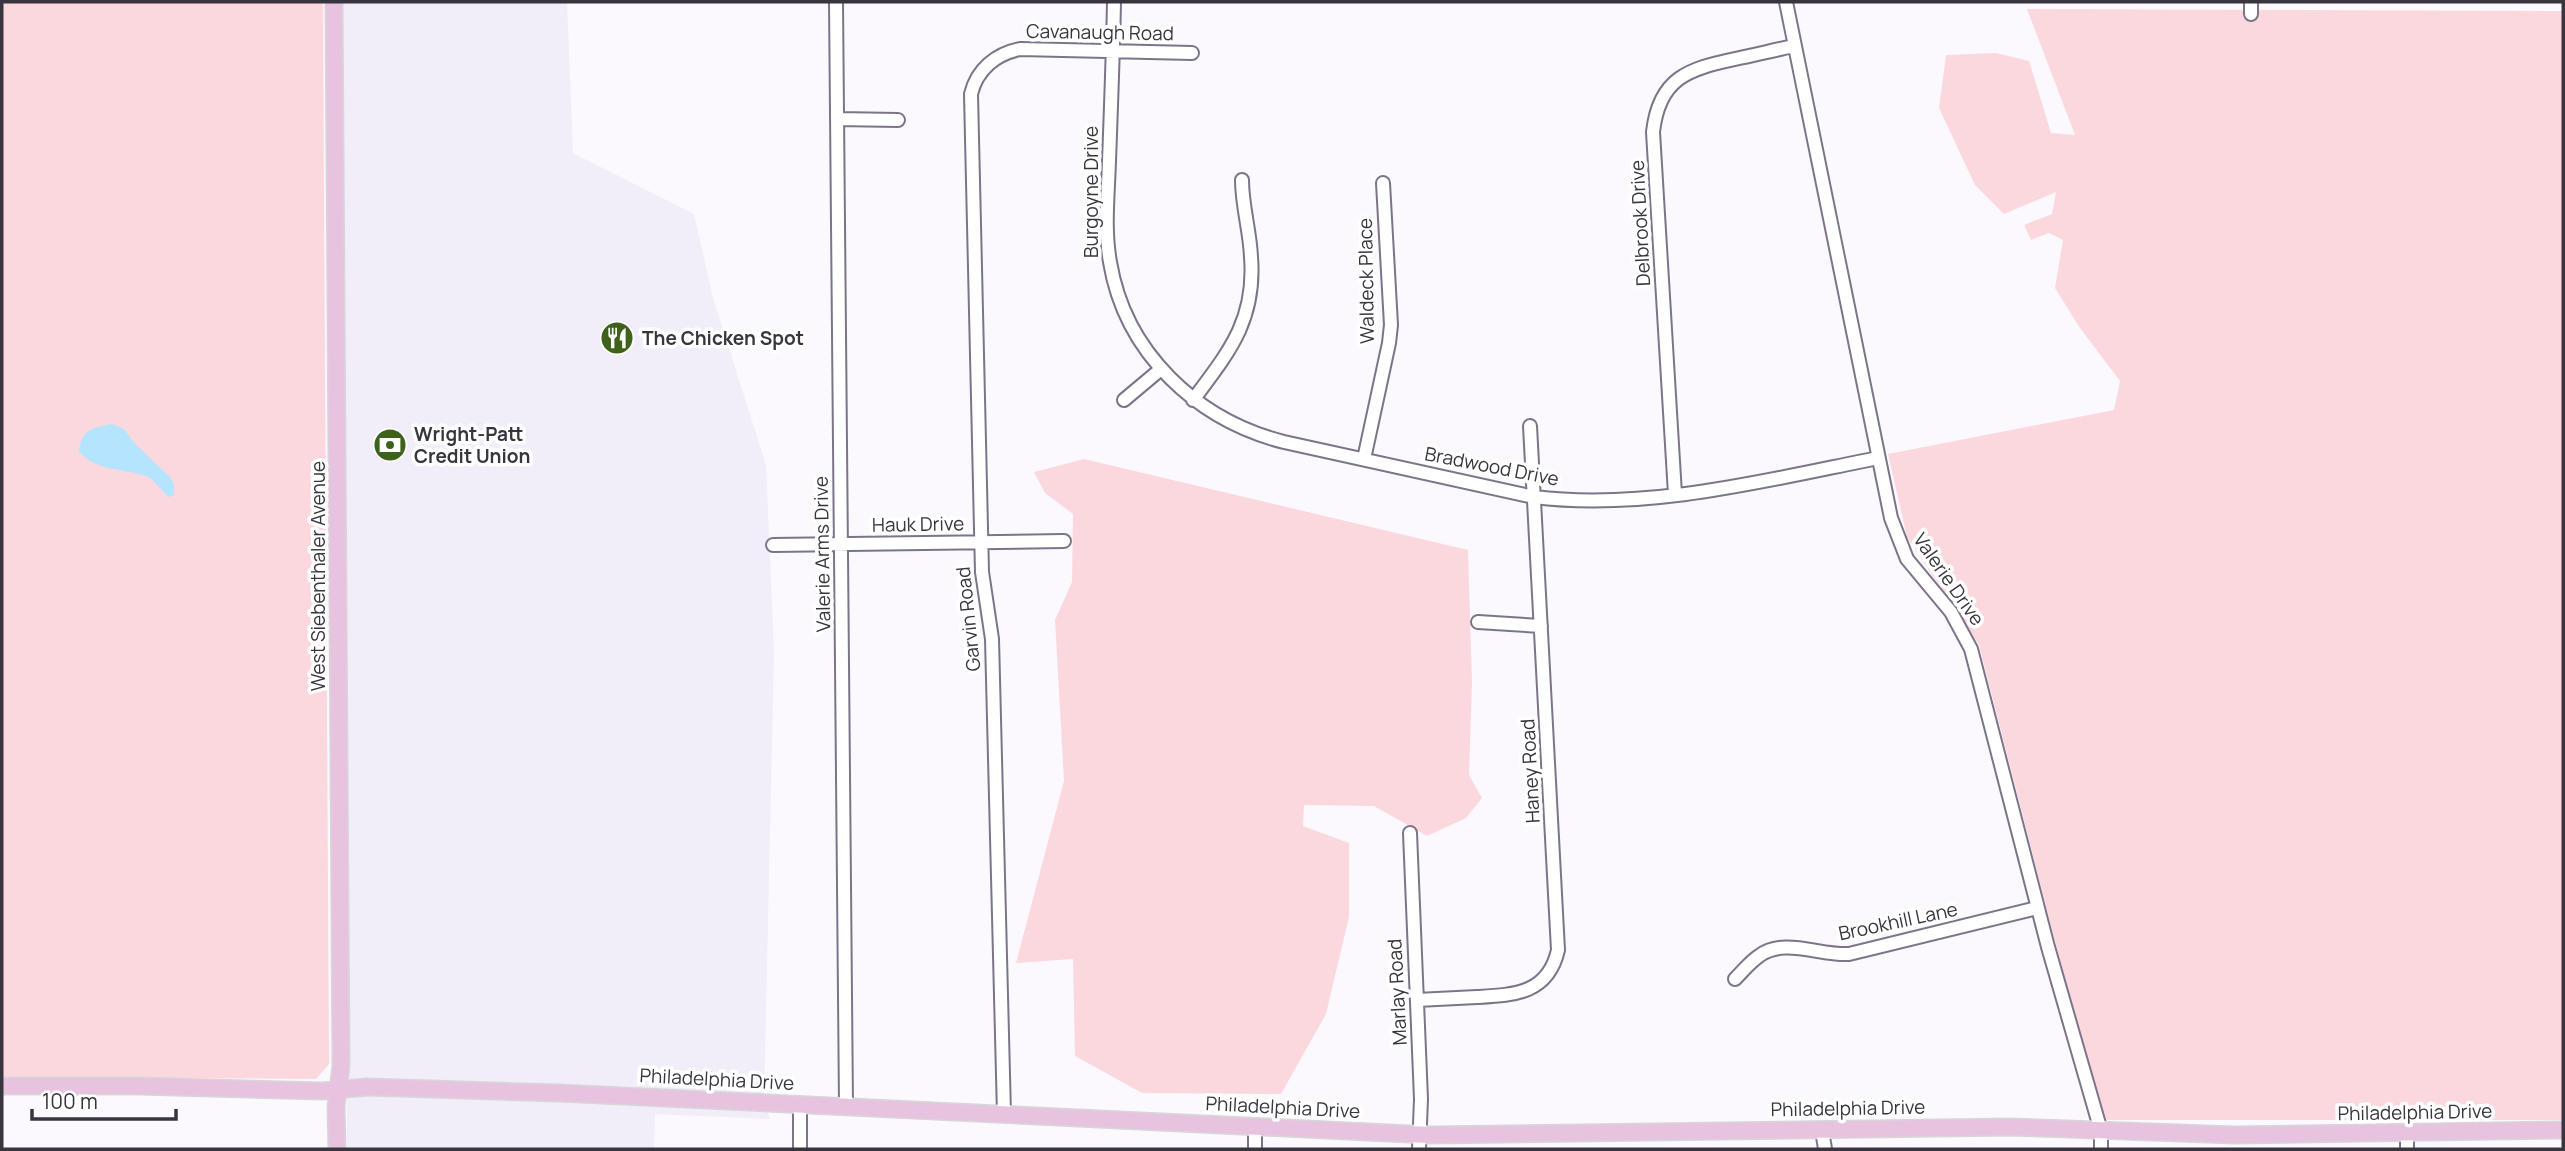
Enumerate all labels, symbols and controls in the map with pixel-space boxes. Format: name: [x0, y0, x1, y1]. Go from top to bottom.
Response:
street label: Cavanaugh Road: [1026, 18, 1174, 46]
street label: Burgoyne Drive: [1078, 126, 1104, 258]
street label: Delbrook Drive: [1624, 159, 1656, 287]
street label: Waldeck Place: [1352, 218, 1380, 344]
restaurant icon: The Chicken Spot: [598, 319, 636, 357]
place label: The Chicken Spot: [642, 325, 804, 351]
place label: Wright-Patt Credit Union: [414, 421, 530, 469]
bank icon: Wright-Patt Credit Union: [371, 426, 409, 464]
street label: Bradwood Drive: [1423, 440, 1561, 492]
street label: West Siebenthaler Avenue: [305, 461, 331, 691]
street label: Valerie Arms Drive: [808, 476, 836, 632]
street label: Hauk Drive: [872, 510, 964, 538]
street label: Valerie Drive: [1908, 528, 1990, 630]
street label: Garvin Road: [950, 565, 986, 673]
street label: Haney Road: [1514, 718, 1546, 824]
street label: Brookhill Lane: [1836, 896, 1960, 946]
street label: Marlay Road: [1381, 938, 1413, 1046]
street label: Philadelphia Drive: [639, 1062, 795, 1096]
scale bar: [32, 1078, 175, 1122]
text: 100 m: [42, 1087, 98, 1115]
street label: Philadelphia Drive: [1205, 1090, 1361, 1124]
street label: Philadelphia Drive: [1770, 1094, 1926, 1122]
street label: Philadelphia Drive: [2337, 1098, 2493, 1126]

